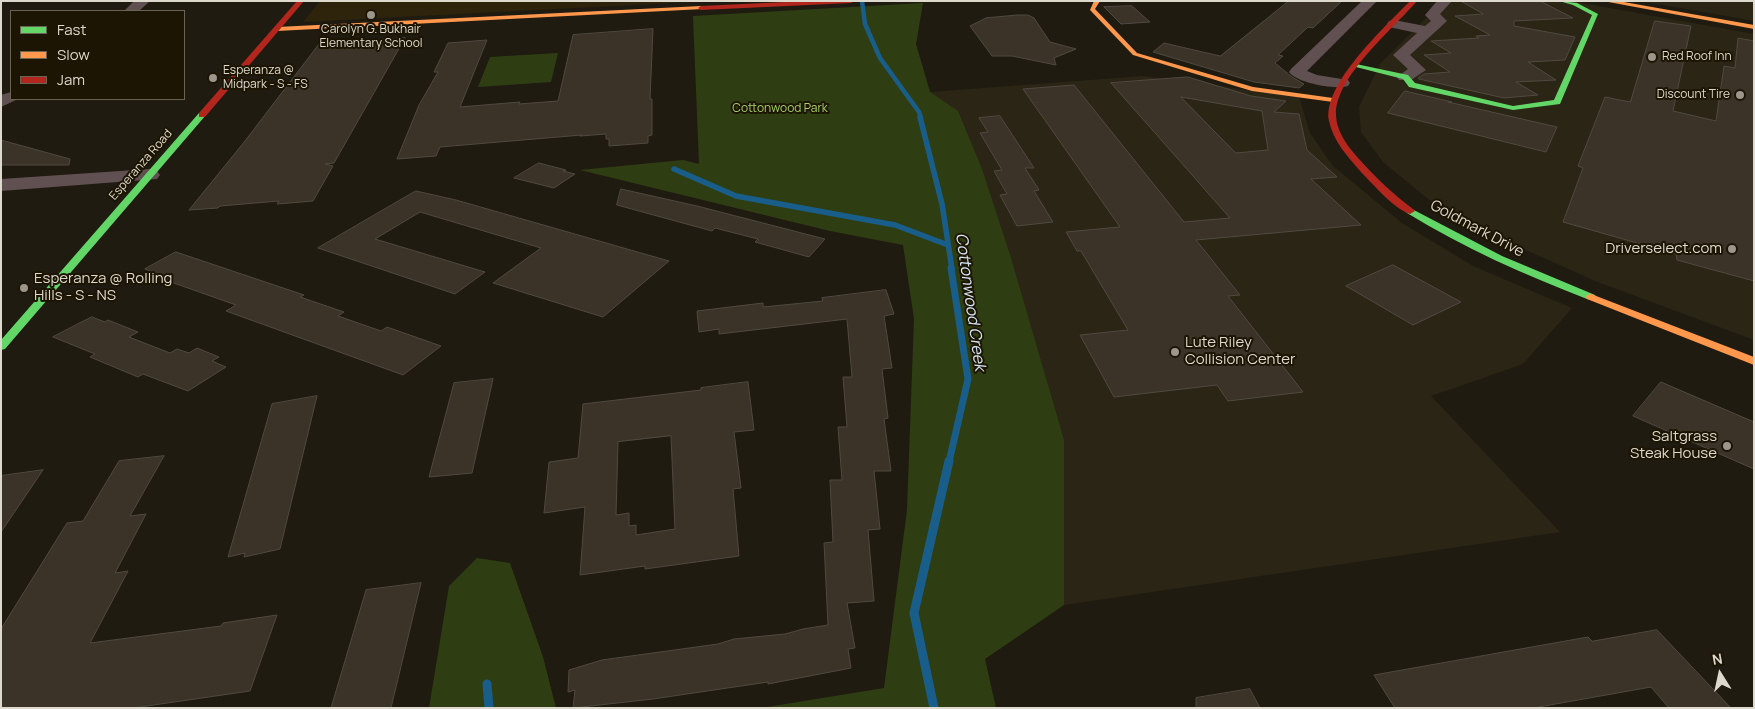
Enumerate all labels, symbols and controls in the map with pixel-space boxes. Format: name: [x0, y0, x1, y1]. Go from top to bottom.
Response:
marker: Carolyn G. Bukhair Elementary School: [365, 9, 377, 21]
legend: [10, 10, 185, 100]
text: Fast: [57, 19, 86, 40]
place label: Carolyn G. Bukhair Elementary School: [319, 23, 423, 51]
text: Slow: [57, 44, 90, 65]
place label: Red Roof Inn: [1662, 50, 1732, 64]
marker: Red Roof Inn: [1646, 51, 1658, 63]
place label: Esperanza @ Midpark - S - FS: [223, 64, 308, 92]
text: Jam: [57, 69, 85, 90]
marker: Esperanza @ Midpark - S - FS: [207, 72, 219, 84]
place label: Discount Tire: [1657, 88, 1730, 102]
marker: Discount Tire: [1734, 89, 1746, 101]
park label: Cottonwood Park: [732, 102, 828, 116]
street label: Esperanza Road: [106, 127, 176, 203]
street label: Goldmark Drive: [1427, 197, 1527, 261]
water label: Cottonwood Creek: [951, 232, 989, 372]
place label: Driverselect.com: [1605, 240, 1722, 258]
marker: Driverselect.com: [1726, 243, 1738, 255]
place label: Esperanza @ Rolling Hills - S - NS: [34, 270, 172, 305]
marker: Esperanza @ Rolling Hills - S - NS: [18, 282, 30, 294]
place label: Lute Riley Collision Center: [1185, 334, 1295, 369]
marker: Lute Riley Collision Center: [1169, 346, 1181, 358]
place label: Saltgrass Steak House: [1630, 428, 1717, 463]
marker: Saltgrass Steak House: [1721, 440, 1733, 452]
north arrow: [1695, 649, 1745, 699]
text: N: [1711, 649, 1724, 669]

